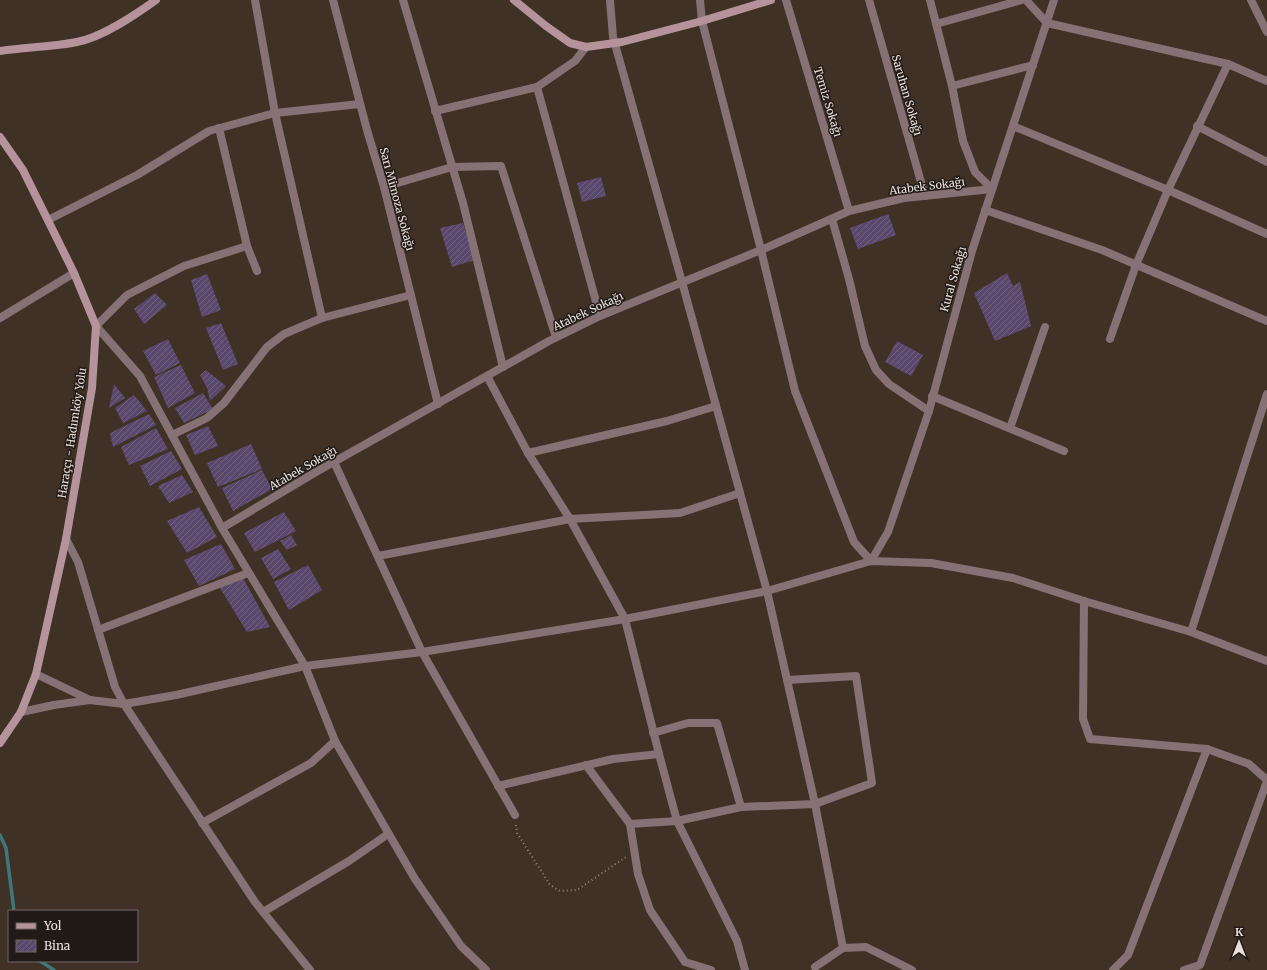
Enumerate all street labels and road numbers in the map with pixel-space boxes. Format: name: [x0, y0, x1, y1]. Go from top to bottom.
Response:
street label: Saruhan Sokağı: [889, 53, 925, 138]
street label: Temiz Sokağı: [811, 65, 845, 139]
street label: Sarı Mimoza Sokağı: [376, 146, 418, 253]
street label: Atabek Sokağı: [887, 174, 966, 198]
street label: Kural Sokağı: [937, 244, 969, 313]
street label: Atabek Sokağı: [550, 288, 626, 334]
street label: Haraççı - Hadımköy Yolu: [55, 367, 89, 499]
street label: Atabek Sokağı: [266, 443, 340, 494]

